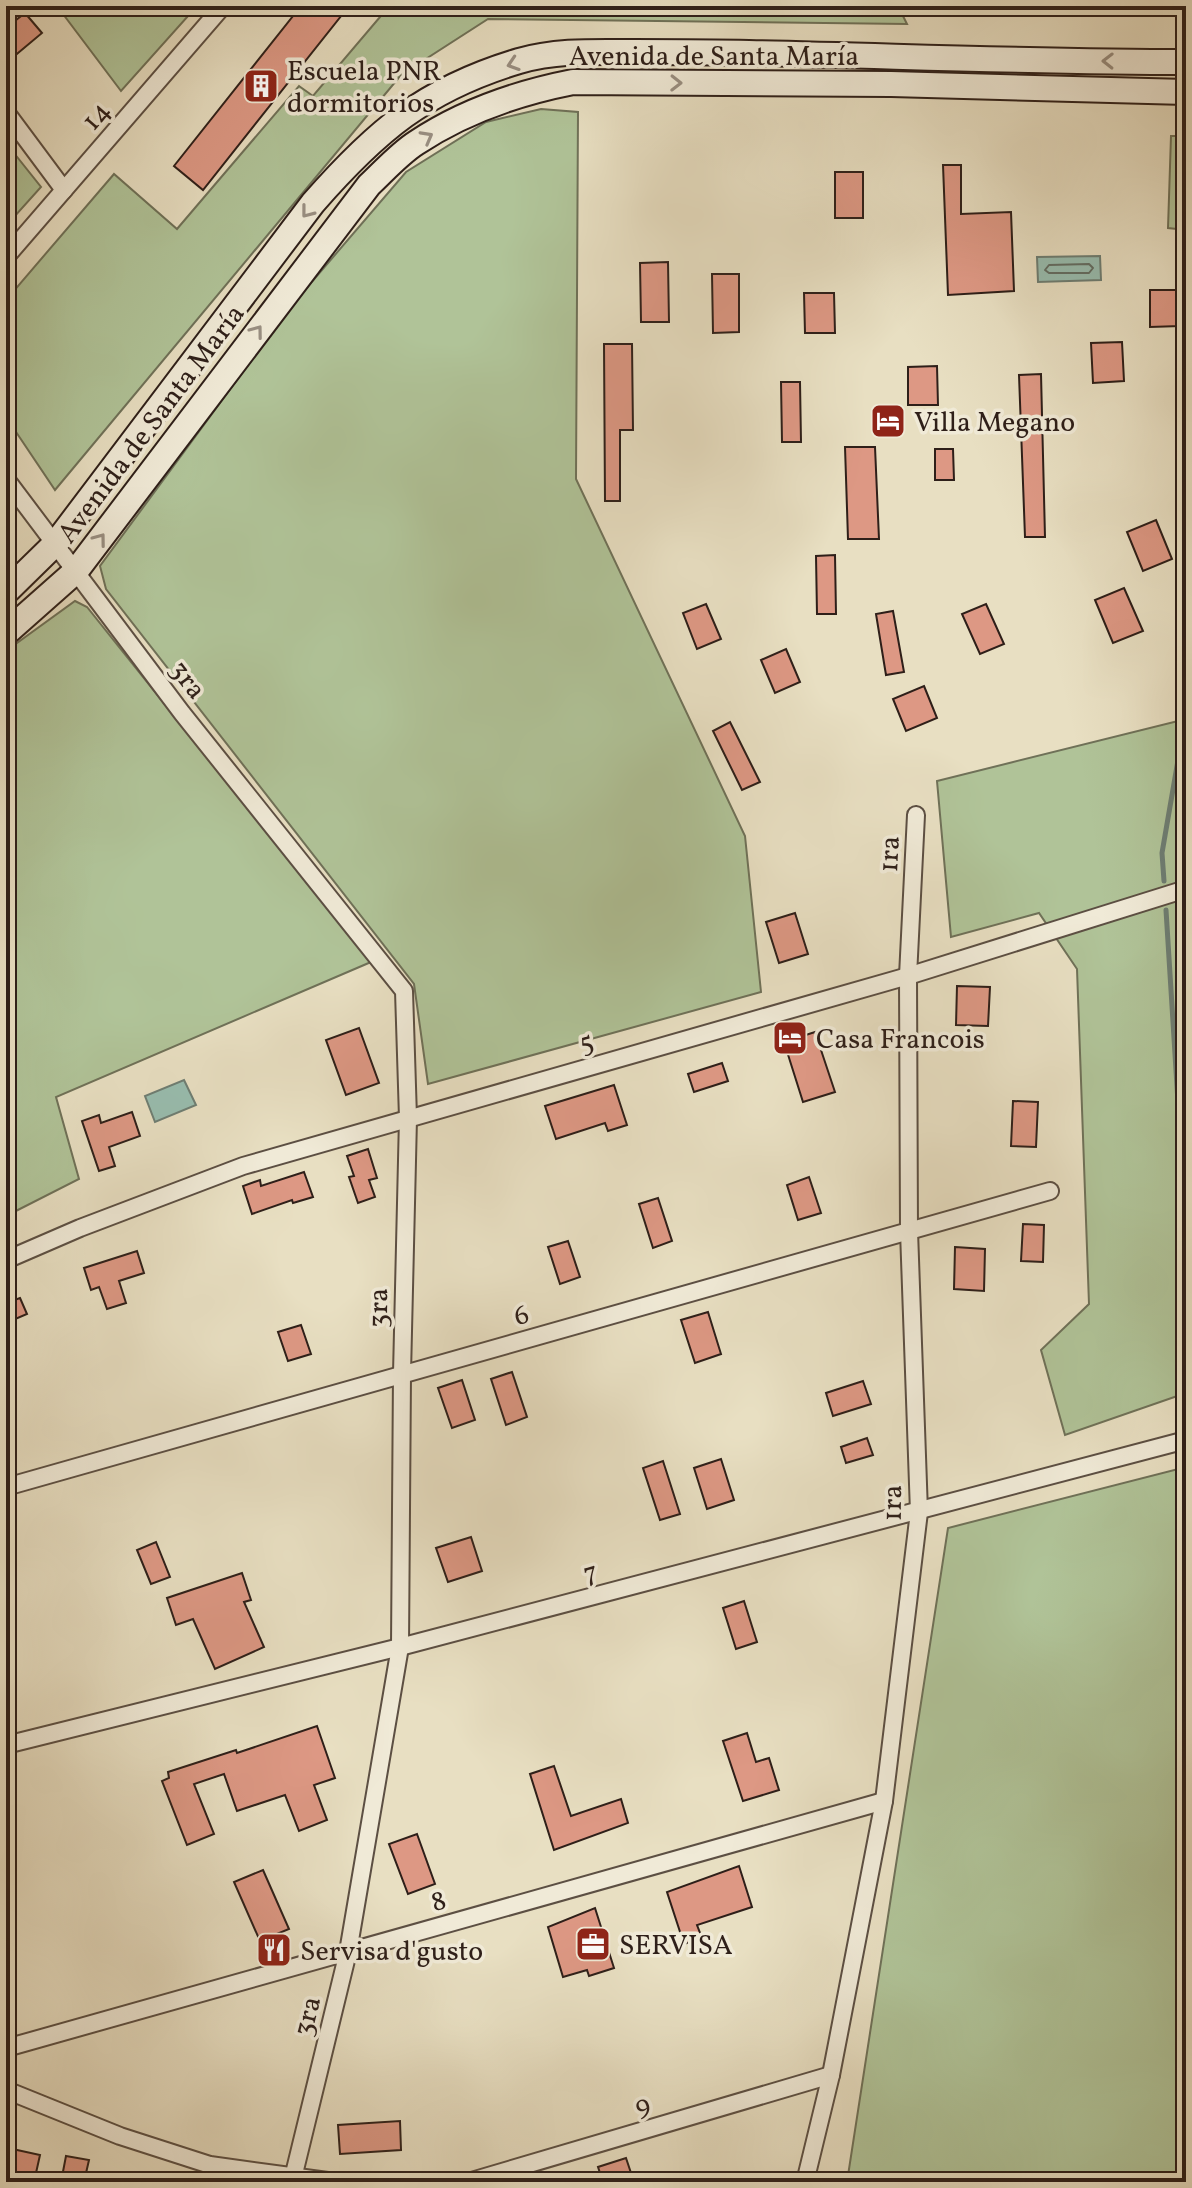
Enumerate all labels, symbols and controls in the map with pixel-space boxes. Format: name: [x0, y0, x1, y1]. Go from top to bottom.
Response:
street label: Avenida de Santa María: [569, 38, 859, 77]
one-way arrow: [1101, 52, 1114, 70]
place label: Escuela PNR dormitorios: [287, 53, 442, 124]
one-way arrow: [507, 54, 521, 70]
building icon: Escuela PNR dormitorios: [242, 67, 280, 105]
one-way arrow: [670, 74, 683, 92]
street label: 14: [73, 93, 121, 140]
one-way arrow: [418, 131, 433, 147]
one-way arrow: [302, 204, 316, 218]
street label: Avenida de Santa María: [49, 297, 255, 552]
one-way arrow: [248, 326, 262, 340]
hotel icon: Villa Megano: [869, 402, 907, 440]
place label: Villa Megano: [914, 404, 1075, 443]
one-way arrow: [91, 533, 105, 548]
street label: 3ra: [159, 653, 215, 708]
street label: 1ra: [870, 835, 911, 873]
hotel icon: Casa Francois: [771, 1019, 809, 1057]
place label: Casa Francois: [816, 1021, 985, 1060]
street label: 5: [575, 1023, 599, 1064]
street label: 3ra: [360, 1288, 399, 1328]
street label: 6: [510, 1296, 534, 1337]
street label: 1ra: [874, 1484, 913, 1522]
street label: 7: [579, 1553, 602, 1594]
street label: 8: [426, 1882, 451, 1923]
office icon: SERVISA: [574, 1925, 612, 1963]
place label: SERVISA: [619, 1927, 733, 1966]
restaurant icon: Servisa d'gusto: [255, 1931, 293, 1969]
place label: Servisa d'gusto: [300, 1933, 483, 1972]
street label: 3ra: [285, 1992, 332, 2041]
street label: 9: [630, 2086, 655, 2127]

